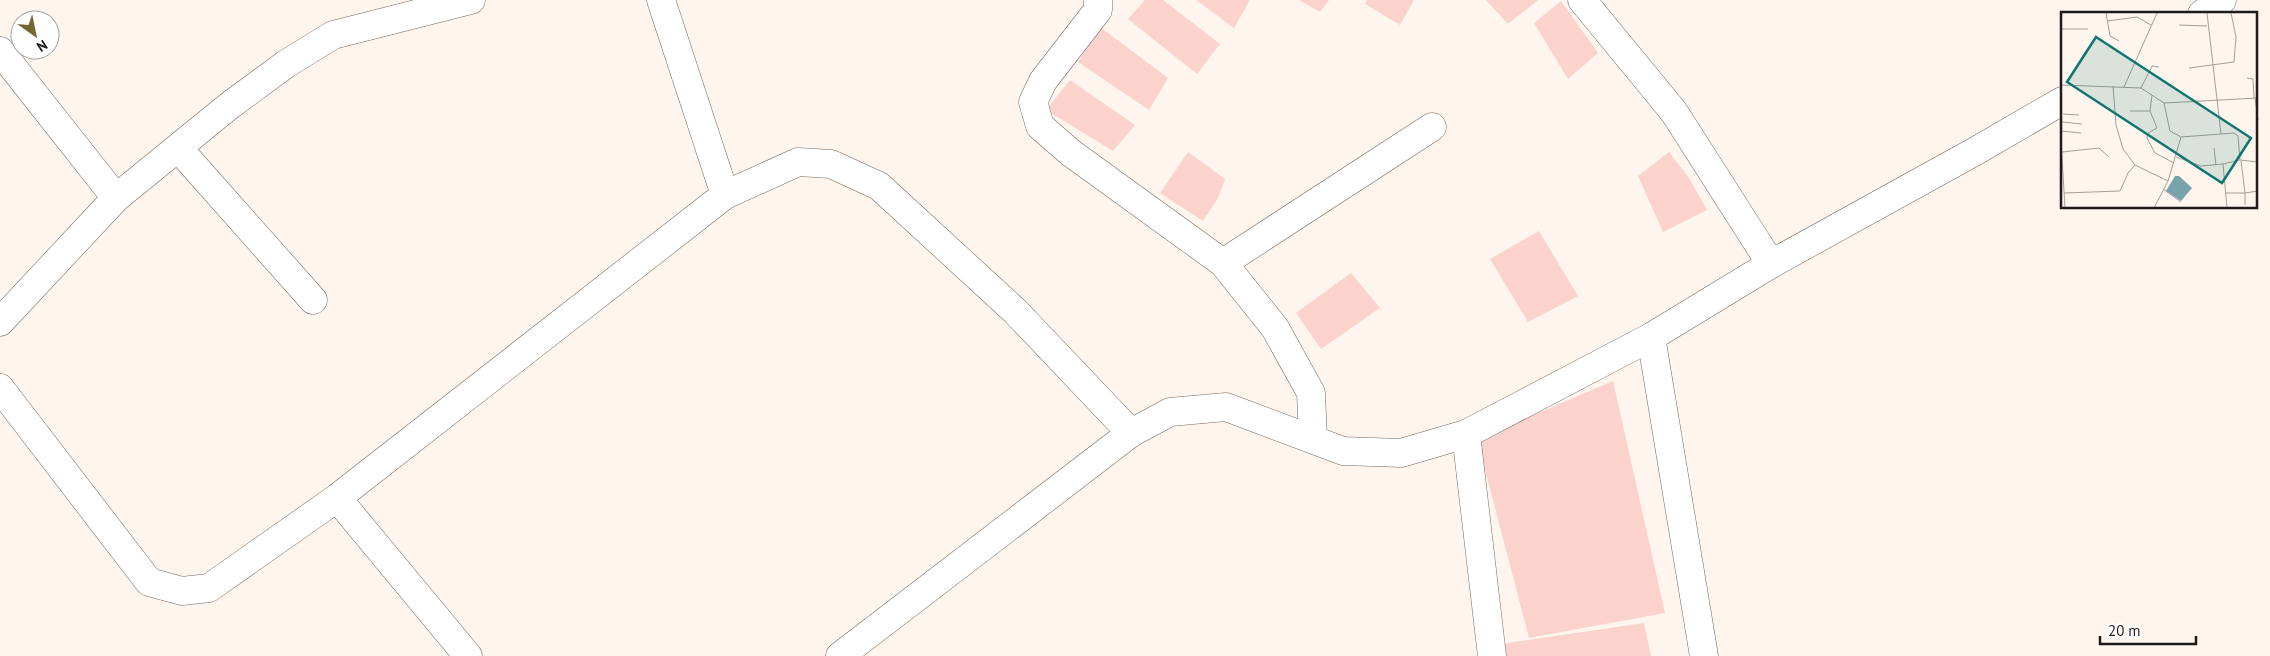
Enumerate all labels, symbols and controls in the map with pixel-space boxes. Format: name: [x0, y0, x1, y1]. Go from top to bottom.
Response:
north arrow: [10, 10, 60, 60]
inset map: [2061, 12, 2258, 209]
text: N: [33, 36, 51, 56]
scale bar: [2100, 614, 2196, 646]
text: 20 m: [2108, 621, 2141, 640]

